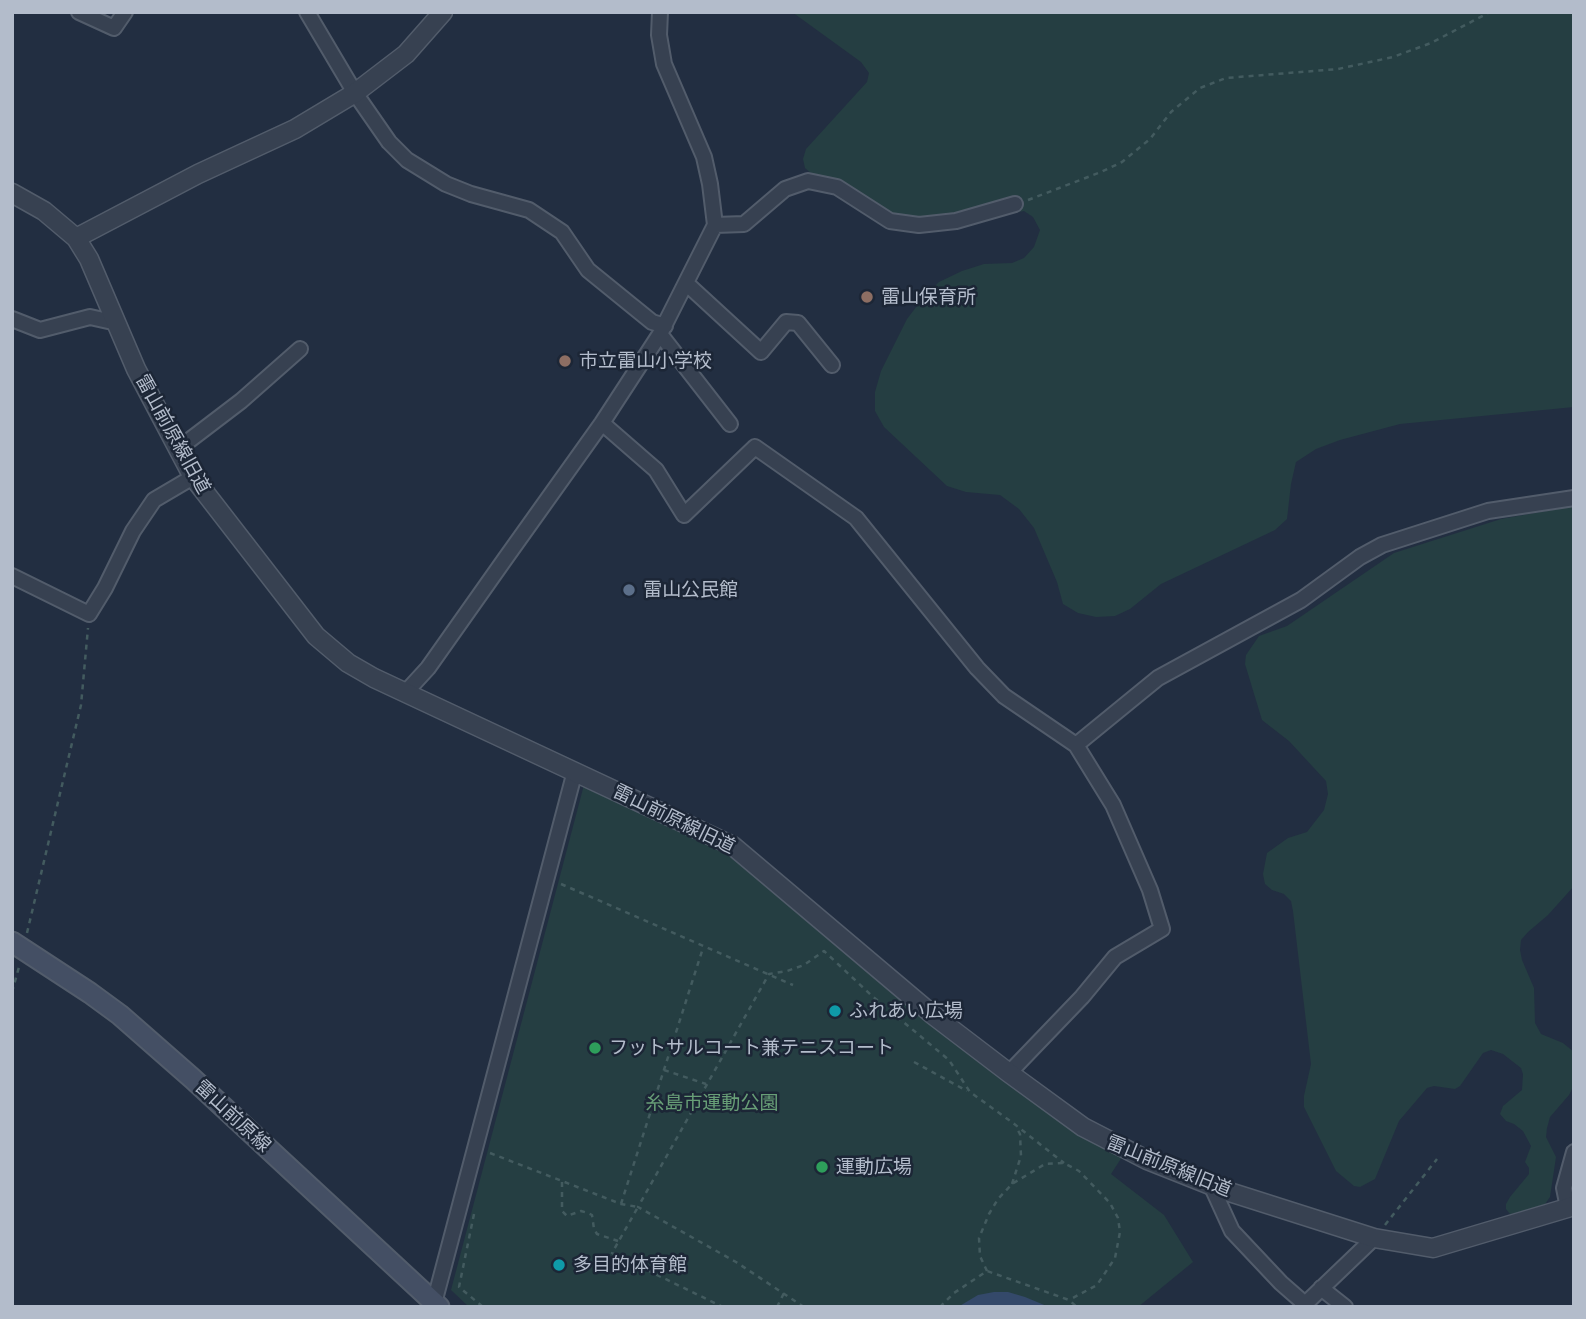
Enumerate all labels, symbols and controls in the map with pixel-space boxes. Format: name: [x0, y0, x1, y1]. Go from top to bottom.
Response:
place label: 雷山保育所: [881, 286, 976, 308]
marker: 雷山保育所: [859, 289, 875, 305]
place label: 市立雷山小学校: [579, 350, 712, 372]
marker: 市立雷山小学校: [557, 353, 573, 369]
street label: 雷山前原線旧道: [131, 370, 215, 498]
place label: 雷山公民館: [643, 579, 738, 601]
marker: 雷山公民館: [621, 582, 637, 598]
street label: 雷山前原線旧道: [609, 780, 739, 858]
place label: ふれあい広場: [849, 1000, 963, 1022]
marker: ふれあい広場: [827, 1003, 843, 1019]
place label: フットサルコート兼テニスコート: [609, 1037, 894, 1059]
marker: フットサルコート兼テニスコート: [587, 1040, 603, 1056]
street label: 雷山前原線: [190, 1075, 276, 1157]
park label: 糸島市運動公園: [646, 1092, 778, 1114]
street label: 雷山前原線旧道: [1103, 1131, 1235, 1201]
place label: 運動広場: [836, 1156, 912, 1178]
marker: 運動広場: [814, 1159, 830, 1175]
place label: 多目的体育館: [573, 1254, 687, 1276]
marker: 多目的体育館: [551, 1257, 567, 1273]

